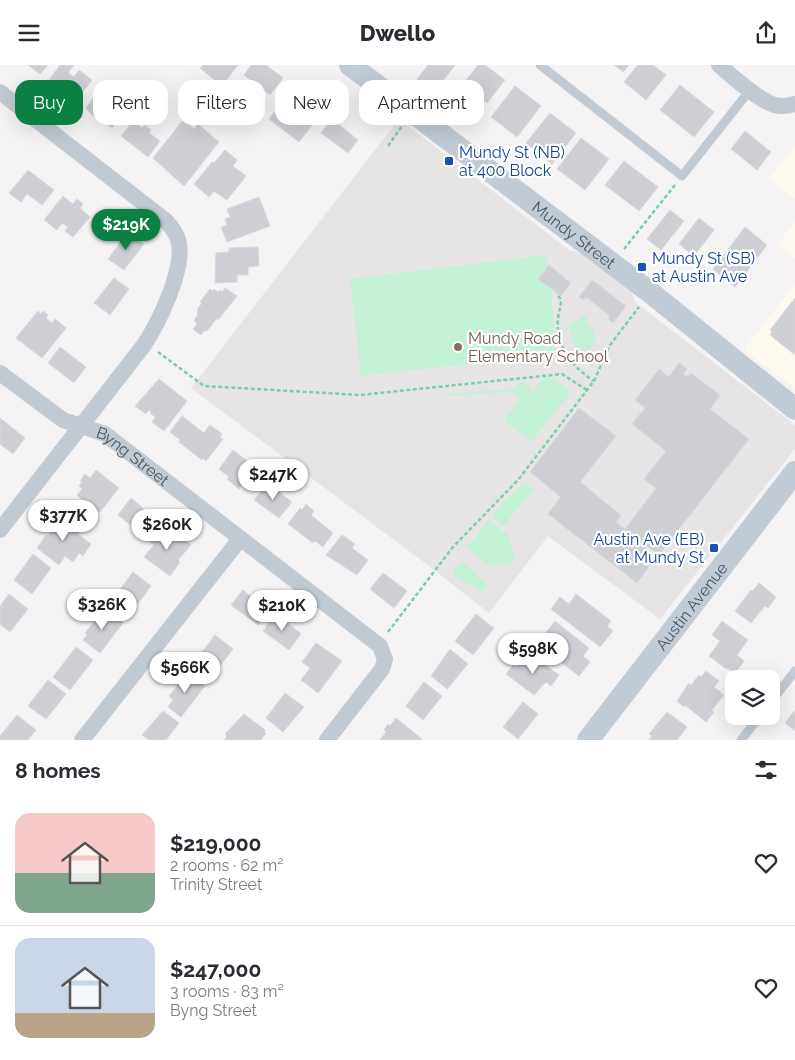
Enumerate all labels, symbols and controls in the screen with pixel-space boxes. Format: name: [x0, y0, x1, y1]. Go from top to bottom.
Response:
icon: menu: [15, 19, 43, 47]
icon: share: [752, 19, 780, 47]
text: Dwello: [360, 20, 435, 46]
chip: Buy: [15, 80, 83, 125]
chip: Rent: [93, 80, 168, 125]
chip: Filters: [178, 80, 265, 125]
chip: New: [275, 80, 349, 125]
chip: Apartment: [359, 80, 484, 125]
place label: Mundy St (NB) at 400 Block: [459, 143, 565, 180]
marker: Mundy St (NB) at 400 Block: [443, 155, 455, 167]
street label: Mundy Street: [529, 197, 620, 273]
pin: $219K: [91, 209, 161, 251]
text: $219K: [102, 215, 150, 234]
place label: Mundy St (SB) at Austin Ave: [652, 249, 755, 286]
marker: Mundy St (SB) at Austin Ave: [636, 261, 648, 273]
place label: Mundy Road Elementary School: [468, 329, 609, 366]
marker: Mundy Road Elementary School: [452, 341, 464, 353]
street label: Byng Street: [94, 422, 174, 490]
pin: $247K: [238, 459, 308, 501]
text: $247K: [249, 465, 297, 484]
pin: $377K: [28, 499, 98, 542]
text: $377K: [39, 506, 87, 525]
pin: $260K: [132, 509, 202, 551]
text: $260K: [142, 515, 192, 534]
place label: Austin Ave (EB) at Mundy St: [593, 530, 705, 567]
marker: Austin Ave (EB) at Mundy St: [708, 542, 720, 554]
street label: Austin Avenue: [651, 559, 731, 654]
pin: $326K: [67, 589, 137, 631]
pin: $210K: [247, 589, 317, 632]
text: $326K: [78, 595, 126, 614]
text: $210K: [258, 596, 306, 615]
pin: $598K: [498, 633, 568, 675]
text: $598K: [509, 639, 557, 658]
pin: $566K: [150, 651, 220, 694]
text: $566K: [160, 658, 210, 677]
map controls: [725, 670, 780, 725]
button: layers: [725, 670, 780, 725]
icon: filters: [752, 756, 780, 784]
text: 8 homes: [15, 758, 101, 783]
text: $219,000: [170, 831, 261, 856]
icon: home: [55, 833, 115, 893]
icon: heart: [752, 849, 780, 877]
text: 2 rooms · 62 m²: [170, 856, 283, 875]
text: Trinity Street: [170, 875, 262, 894]
text: $247,000: [170, 957, 261, 982]
icon: home: [55, 958, 115, 1018]
icon: heart: [752, 974, 780, 1002]
text: 3 rooms · 83 m²: [170, 982, 284, 1001]
text: Byng Street: [170, 1001, 257, 1020]

